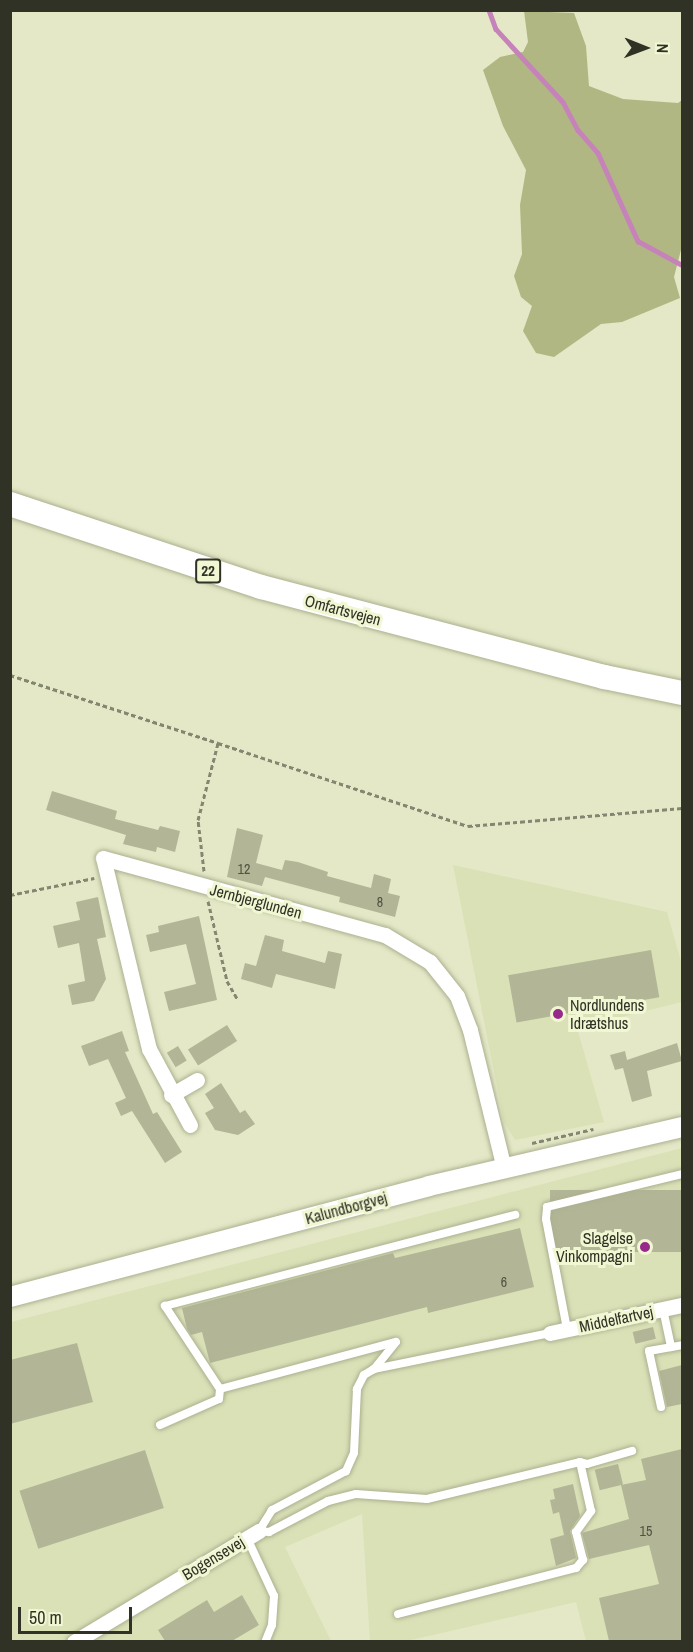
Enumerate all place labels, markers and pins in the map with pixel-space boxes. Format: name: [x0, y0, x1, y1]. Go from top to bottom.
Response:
place label: Nordlundens Idrætshus: [570, 995, 644, 1033]
marker: Nordlundens Idrætshus: [551, 1007, 565, 1021]
place label: Slagelse Vinkompagni: [556, 1228, 633, 1266]
marker: Slagelse Vinkompagni: [638, 1240, 652, 1254]

